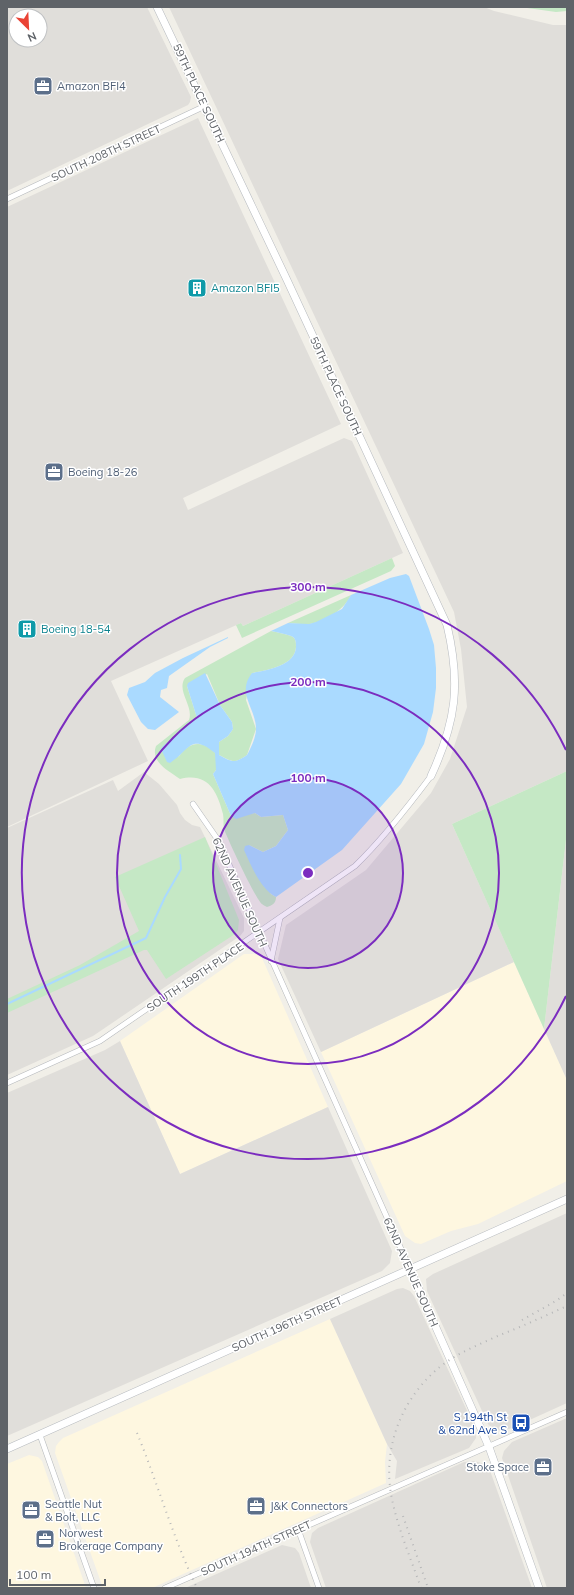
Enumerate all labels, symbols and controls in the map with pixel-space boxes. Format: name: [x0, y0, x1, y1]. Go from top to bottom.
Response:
north arrow: [8, 8, 48, 48]
text: N: [25, 29, 39, 45]
street label: 59TH PLACE SOUTH: [170, 41, 228, 145]
office icon: Amazon BFI4: [32, 75, 54, 97]
place label: Amazon BFI4: [57, 79, 126, 93]
street label: SOUTH 208TH STREET: [49, 121, 163, 185]
building icon: Amazon BFI5: [186, 277, 208, 299]
place label: Amazon BFI5: [211, 281, 280, 295]
street label: 59TH PLACE SOUTH: [307, 334, 365, 438]
office icon: Boeing 18-26: [43, 461, 65, 483]
place label: Boeing 18-26: [68, 465, 138, 479]
text: 300 m: [290, 579, 326, 594]
building icon: Boeing 18-54: [16, 618, 38, 640]
place label: Boeing 18-54: [41, 622, 111, 636]
text: 200 m: [290, 674, 326, 689]
text: 100 m: [290, 770, 326, 785]
street label: 62ND AVENUE SOUTH: [210, 835, 270, 949]
centre of rings: [301, 866, 315, 880]
street label: SOUTH 199TH PLACE: [144, 939, 246, 1015]
street label: 62ND AVENUE SOUTH: [381, 1215, 441, 1329]
street label: SOUTH 196TH STREET: [230, 1293, 345, 1355]
place label: S 194th St & 62nd Ave S: [438, 1410, 507, 1437]
bus stop icon: S 194th St & 62nd Ave S: [510, 1412, 532, 1434]
office icon: Stoke Space: [532, 1456, 554, 1478]
place label: Stoke Space: [466, 1460, 529, 1474]
office icon: J&K Connectors: [245, 1495, 267, 1517]
place label: Seattle Nut & Bolt, LLC: [45, 1497, 102, 1524]
office icon: Seattle Nut & Bolt, LLC: [20, 1499, 42, 1521]
place label: J&K Connectors: [270, 1499, 348, 1513]
street label: SOUTH 194TH STREET: [199, 1517, 314, 1579]
place label: Norwest Brokerage Company: [59, 1526, 163, 1553]
office icon: Norwest Brokerage Company: [34, 1528, 56, 1550]
scale bar: [10, 1561, 105, 1587]
text: 100 m: [16, 1567, 51, 1582]

